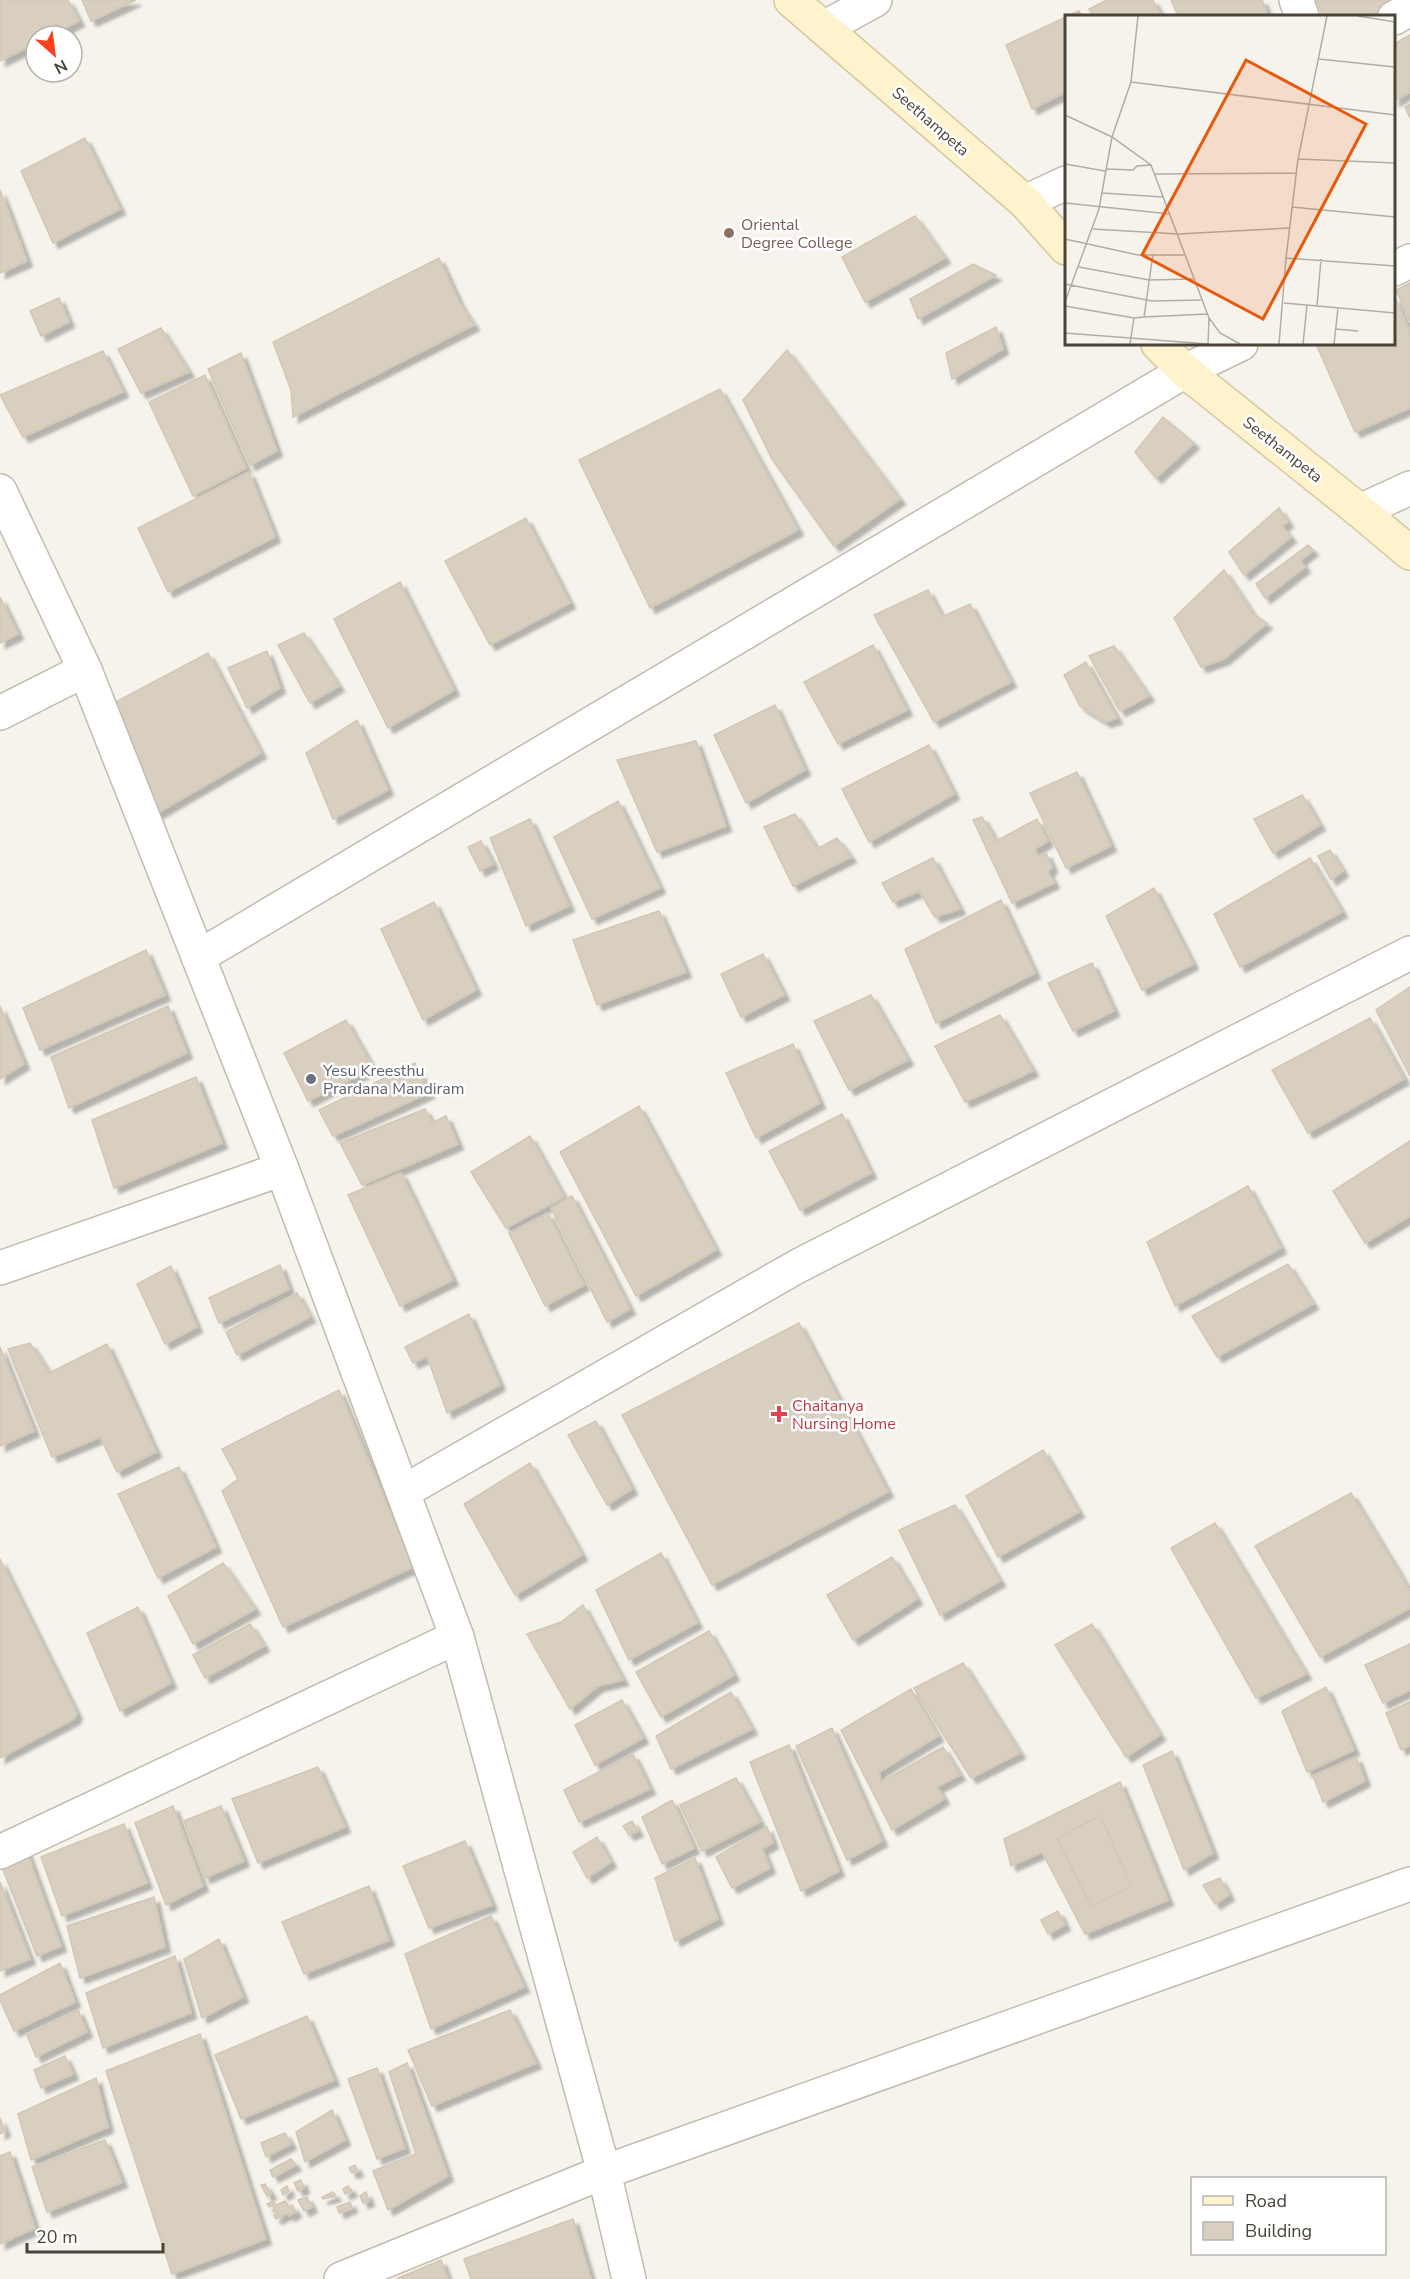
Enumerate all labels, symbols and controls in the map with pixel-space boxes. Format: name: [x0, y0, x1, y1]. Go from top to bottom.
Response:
inset map: [1065, 15, 1395, 345]
north arrow: [24, 24, 84, 84]
text: N: [50, 54, 71, 79]
street label: Seethampeta: [887, 82, 974, 161]
place label: Oriental Degree College: [741, 214, 852, 254]
marker: Oriental Degree College: [722, 226, 736, 240]
street label: Seethampeta: [1238, 412, 1327, 488]
place label: Yesu Kreesthu Prardana Mandiram: [322, 1060, 464, 1100]
marker: Yesu Kreesthu Prardana Mandiram: [304, 1072, 318, 1086]
place label: Chaitanya Nursing Home: [792, 1395, 896, 1435]
marker: Chaitanya Nursing Home: [770, 1405, 788, 1423]
legend: [1191, 2177, 1386, 2255]
text: Road: [1245, 2189, 1287, 2213]
scale bar: [27, 2216, 164, 2254]
text: Building: [1245, 2219, 1312, 2243]
text: 20 m: [36, 2225, 78, 2249]

